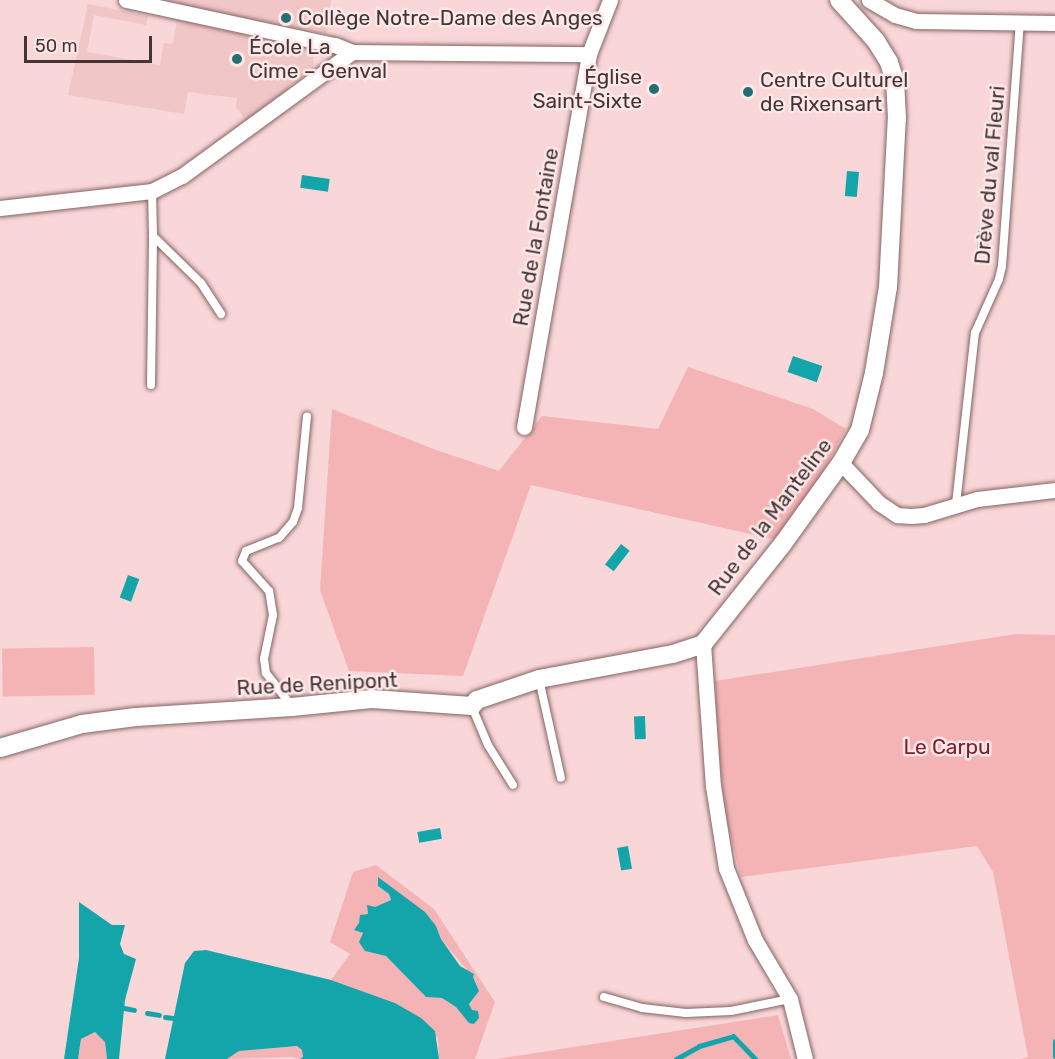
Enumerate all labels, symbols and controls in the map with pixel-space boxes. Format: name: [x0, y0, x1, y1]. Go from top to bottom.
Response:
place label: Collège Notre-Dame des Anges: [298, 5, 603, 31]
marker: Collège Notre-Dame des Anges: [279, 11, 293, 25]
scale bar: [27, 24, 154, 62]
place label: École La Cime – Genval: [249, 34, 387, 84]
text: 50 m: [35, 35, 78, 57]
marker: École La Cime – Genval: [230, 52, 244, 66]
place label: Église Saint-Sixte: [532, 64, 642, 114]
place label: Centre Culturel de Rixensart: [760, 67, 908, 117]
marker: Église Saint-Sixte: [647, 82, 661, 96]
street label: Drève du val Fleuri: [970, 84, 1010, 266]
marker: Centre Culturel de Rixensart: [741, 85, 755, 99]
street label: Rue de la Fontaine: [508, 146, 564, 328]
street label: Rue de la Manteline: [703, 434, 837, 600]
street label: Rue de Renipont: [236, 667, 398, 701]
park label: Le Carpu: [903, 734, 991, 760]

